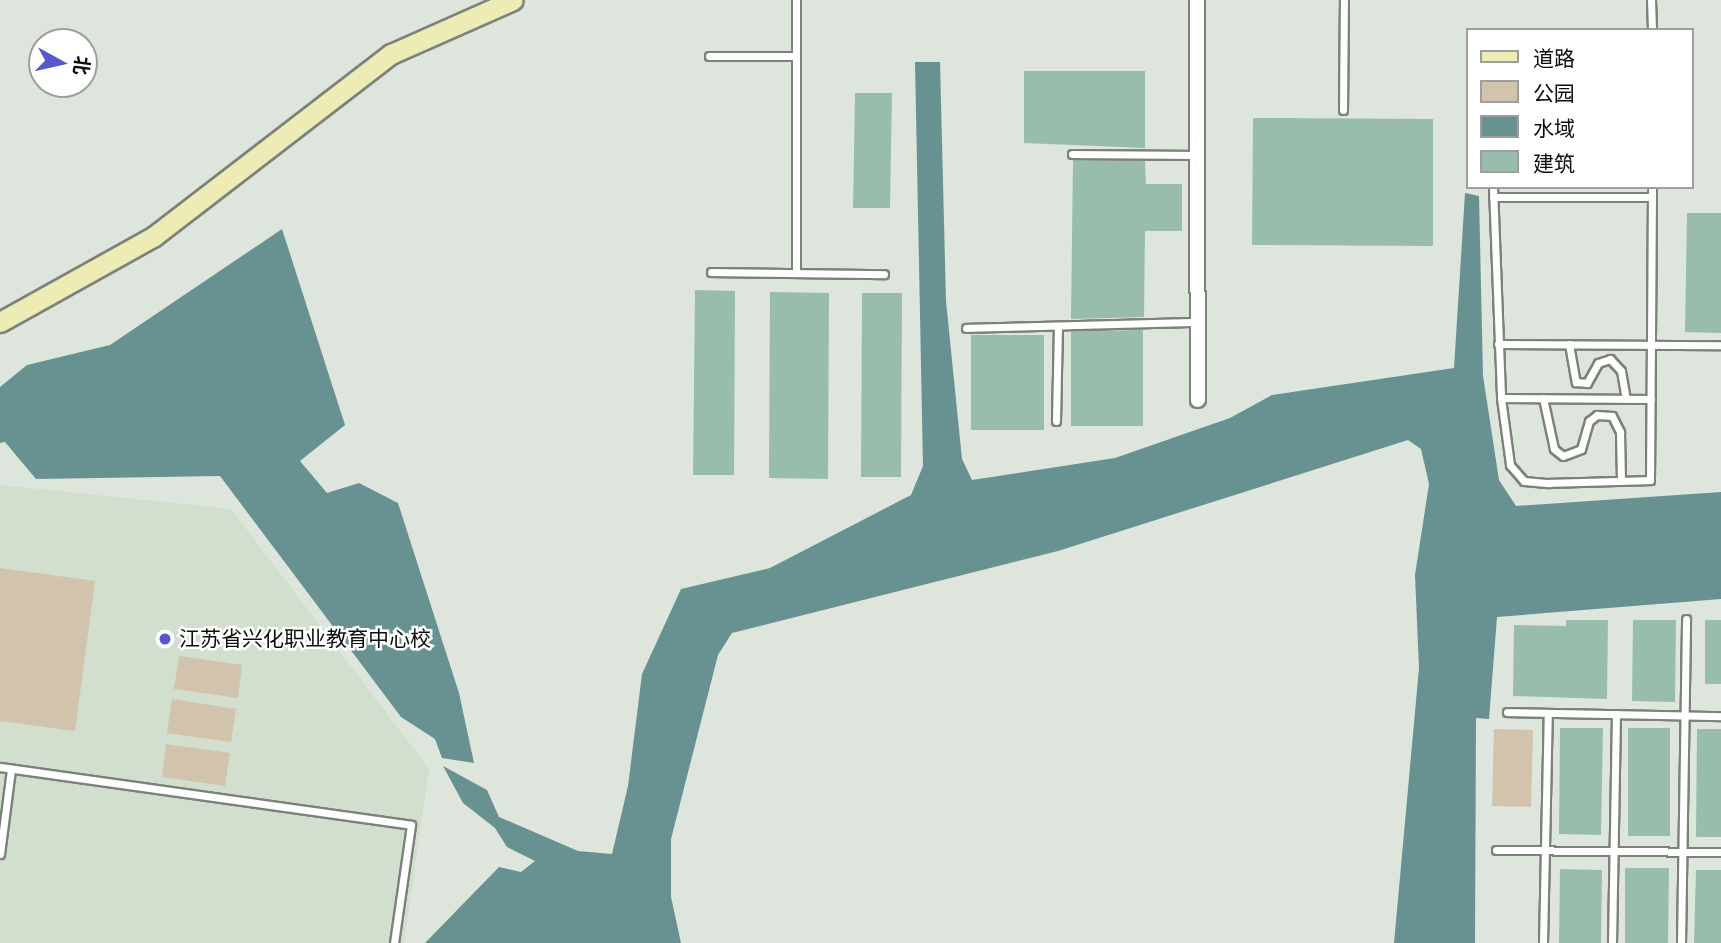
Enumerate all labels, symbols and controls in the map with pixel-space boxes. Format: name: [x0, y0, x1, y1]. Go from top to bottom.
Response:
north arrow: [28, 28, 98, 98]
legend: [1466, 28, 1693, 189]
text: 道路: [1533, 45, 1575, 72]
text: 北: [69, 55, 95, 77]
text: 公园: [1533, 80, 1575, 107]
text: 水域: [1533, 115, 1575, 142]
text: 建筑: [1533, 150, 1575, 177]
place label: 江苏省兴化职业教育中心校: [179, 626, 431, 652]
marker: 江苏省兴化职业教育中心校: [157, 631, 173, 647]

